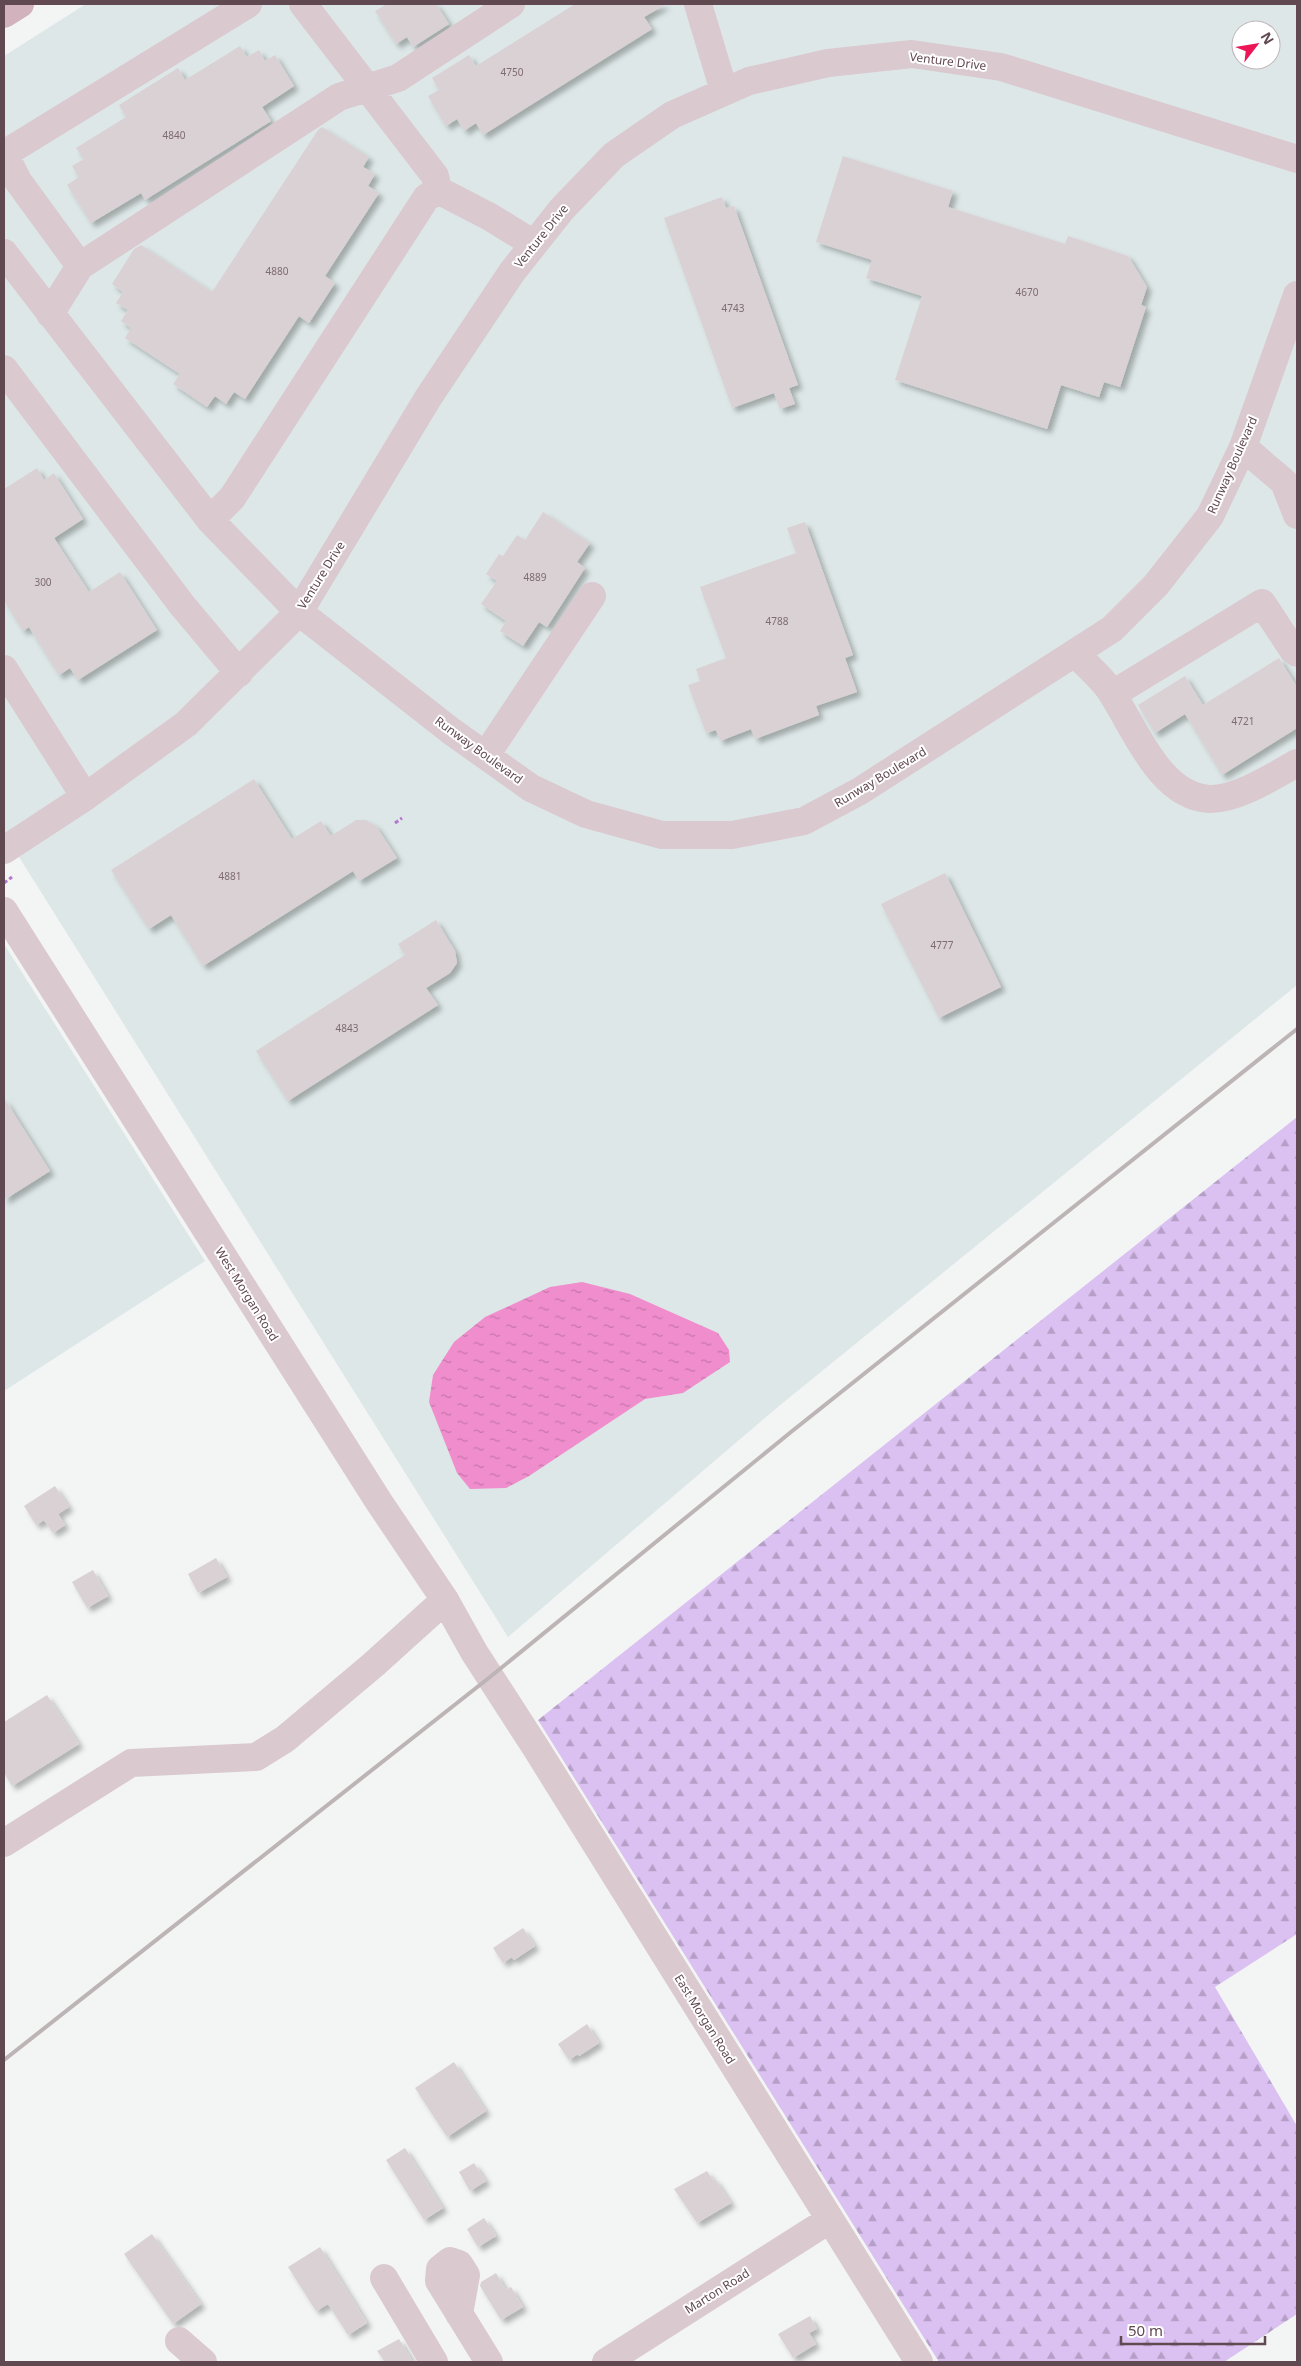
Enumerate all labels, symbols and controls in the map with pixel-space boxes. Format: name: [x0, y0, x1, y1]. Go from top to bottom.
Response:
north arrow: [1231, 20, 1281, 70]
text: N: [1256, 28, 1279, 48]
street label: Venture Drive: [909, 48, 988, 74]
house number: 4750: [501, 65, 524, 79]
house number: 4840: [163, 128, 186, 142]
street label: Venture Drive: [510, 200, 572, 271]
house number: 4880: [266, 264, 289, 278]
house number: 4670: [1016, 285, 1039, 299]
house number: 4743: [722, 301, 745, 315]
street label: Runway Boulevard: [1203, 414, 1261, 516]
street label: Venture Drive: [293, 538, 349, 612]
house number: 4889: [524, 570, 547, 584]
house number: 300: [34, 575, 52, 589]
house number: 4788: [766, 614, 789, 628]
street label: Runway Boulevard: [432, 712, 526, 788]
house number: 4721: [1232, 714, 1254, 728]
street label: Runway Boulevard: [831, 743, 929, 811]
house number: 4881: [219, 869, 241, 883]
house number: 4777: [931, 938, 954, 952]
house number: 4843: [336, 1021, 359, 1035]
street label: West Morgan Road: [211, 1244, 283, 1344]
street label: East Morgan Road: [670, 1971, 740, 2067]
street label: Marton Road: [681, 2264, 753, 2318]
scale bar: [1121, 2314, 1265, 2346]
text: 50 m: [1128, 2320, 1163, 2340]

